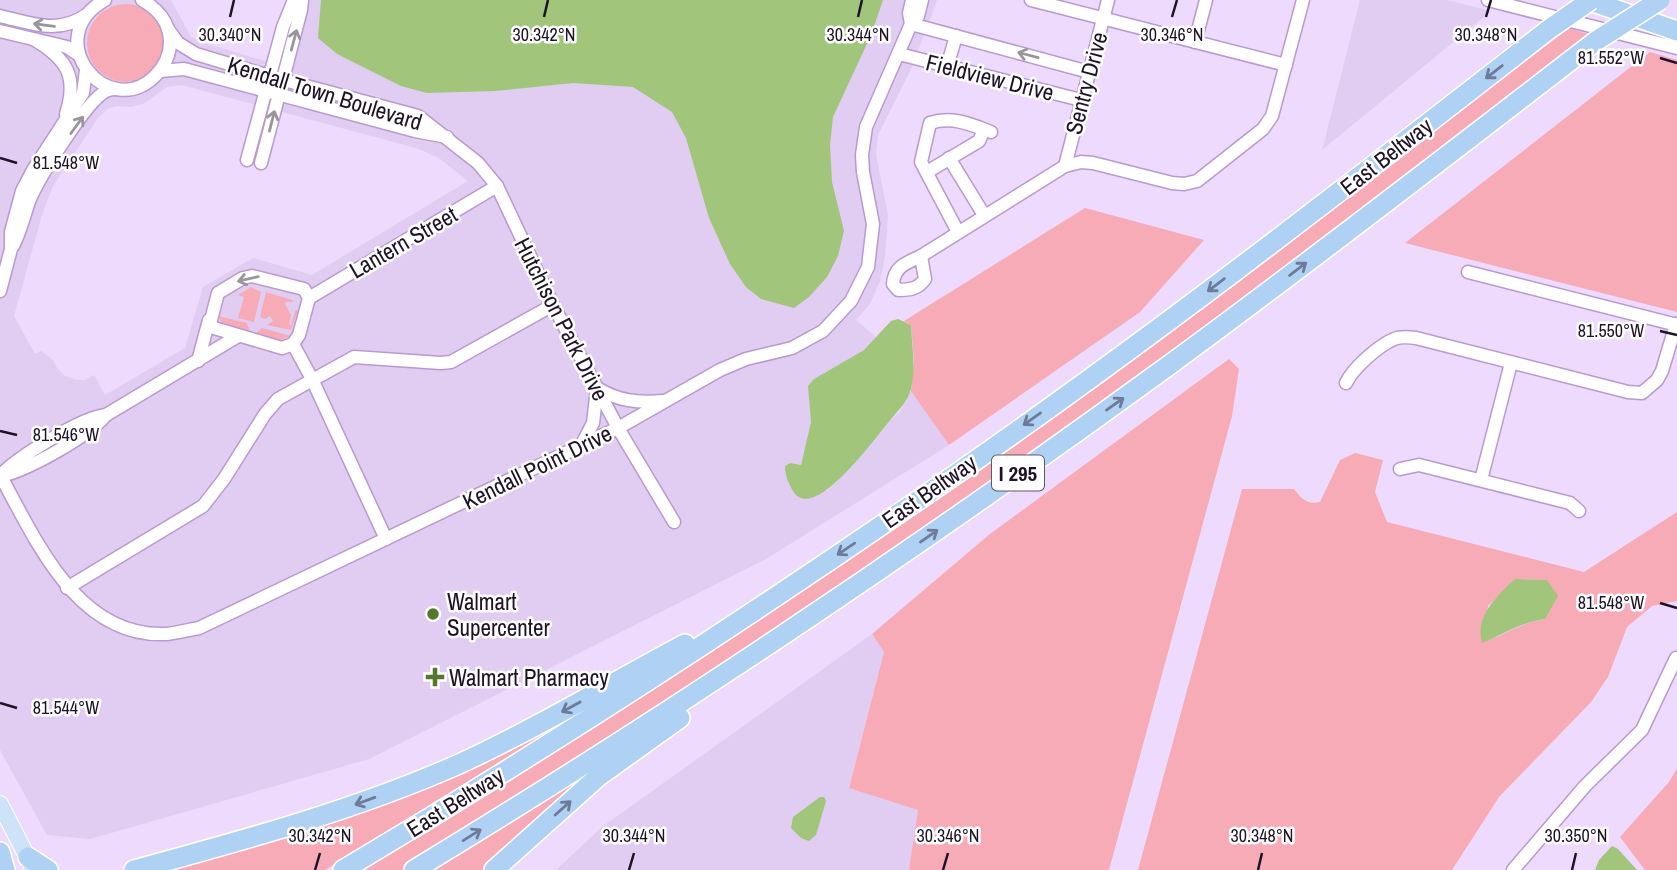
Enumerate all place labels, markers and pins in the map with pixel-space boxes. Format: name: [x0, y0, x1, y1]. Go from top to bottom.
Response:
place label: Walmart Supercenter: [447, 586, 550, 643]
marker: Walmart Supercenter: [425, 606, 441, 622]
place label: Walmart Pharmacy: [449, 662, 609, 693]
marker: Walmart Pharmacy: [427, 669, 443, 685]

